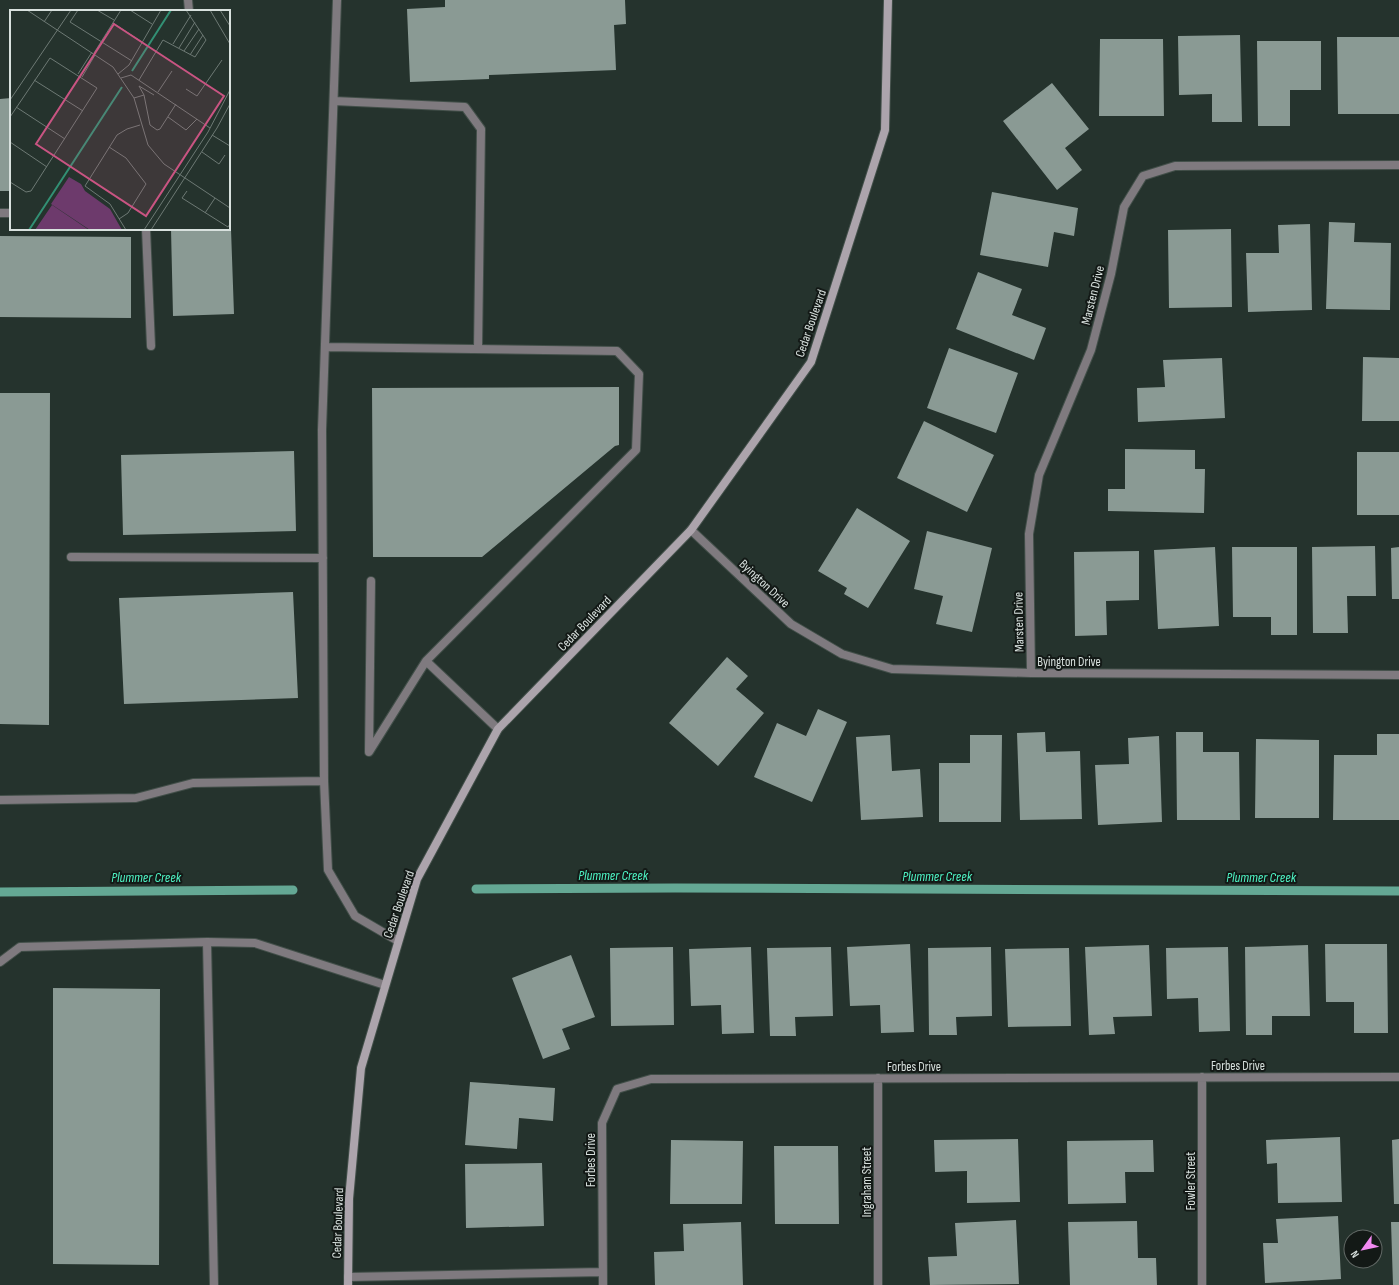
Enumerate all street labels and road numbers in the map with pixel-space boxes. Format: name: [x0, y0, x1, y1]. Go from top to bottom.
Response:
street label: Marsten Drive: [1078, 264, 1108, 326]
street label: Cedar Boulevard: [792, 287, 830, 359]
street label: Byington Drive: [736, 556, 793, 611]
street label: Marsten Drive: [1010, 592, 1028, 652]
street label: Cedar Boulevard: [554, 593, 615, 655]
street label: Byington Drive: [1037, 654, 1101, 670]
street label: Cedar Boulevard: [380, 868, 418, 940]
street label: Forbes Drive: [1211, 1058, 1265, 1074]
street label: Forbes Drive: [887, 1059, 941, 1075]
street label: Forbes Drive: [583, 1133, 599, 1187]
street label: Ingraham Street: [859, 1147, 875, 1217]
street label: Fowler Street: [1183, 1152, 1199, 1210]
street label: Cedar Boulevard: [329, 1187, 347, 1259]

